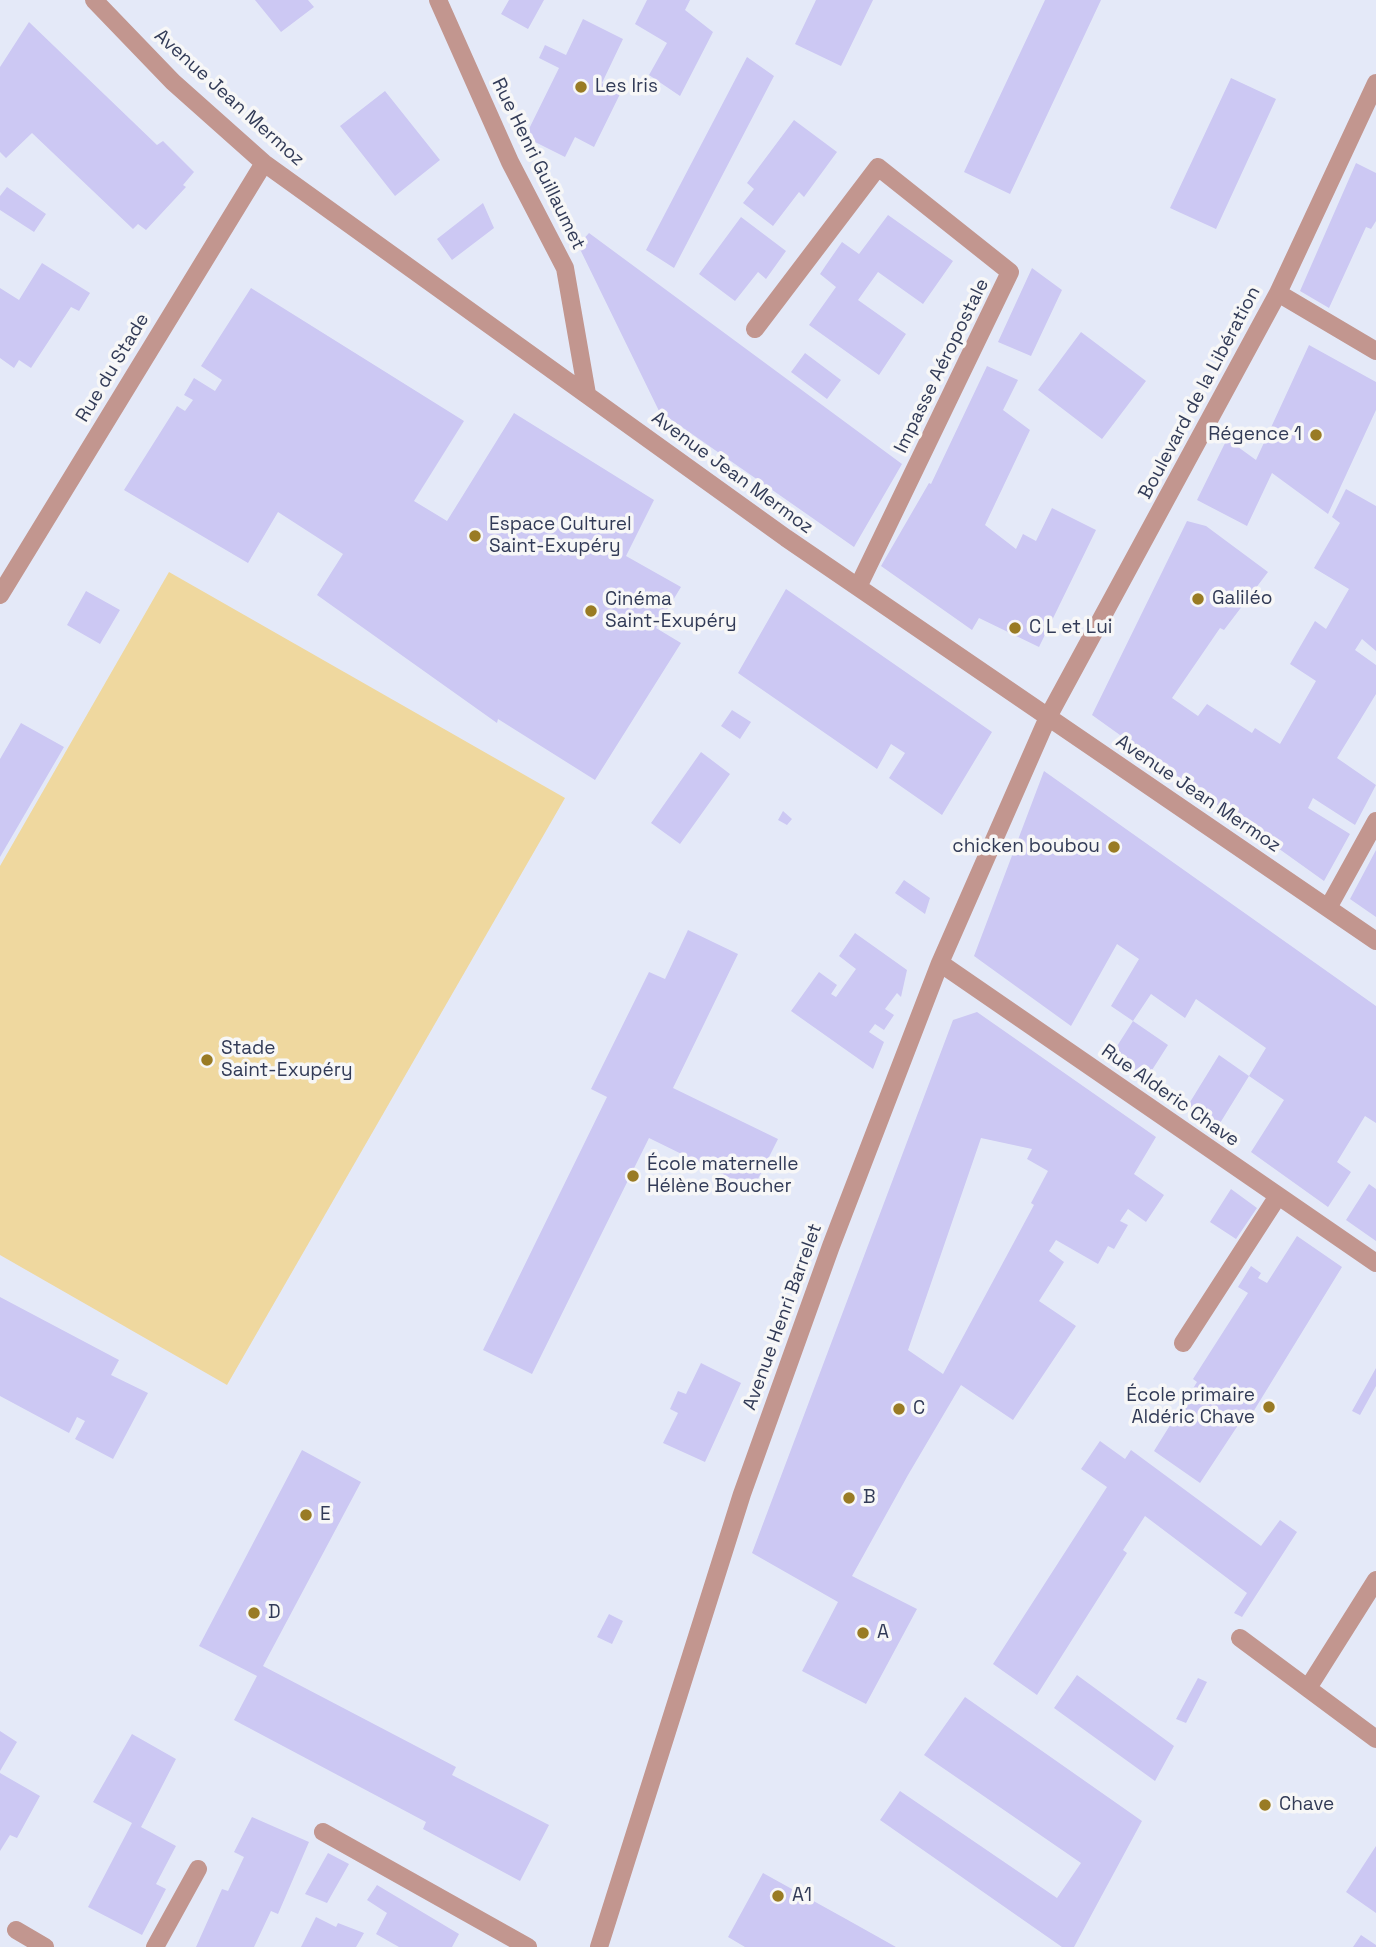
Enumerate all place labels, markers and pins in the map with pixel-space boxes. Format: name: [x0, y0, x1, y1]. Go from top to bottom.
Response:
place label: Les Iris: [595, 76, 658, 98]
marker: Les Iris: [573, 79, 589, 95]
place label: Régence 1: [1208, 424, 1302, 446]
marker: Régence 1: [1308, 427, 1324, 443]
place label: Espace Culturel Saint-Exupéry: [489, 514, 632, 558]
marker: Espace Culturel Saint-Exupéry: [467, 528, 483, 544]
place label: Galiléo: [1212, 588, 1272, 610]
place label: Cinéma Saint-Exupéry: [605, 589, 737, 633]
marker: Galiléo: [1190, 591, 1206, 607]
marker: Cinéma Saint-Exupéry: [583, 603, 599, 619]
place label: C L et Lui: [1029, 617, 1112, 639]
marker: C L et Lui: [1007, 620, 1023, 636]
place label: chicken boubou: [952, 836, 1100, 858]
marker: chicken boubou: [1106, 839, 1122, 855]
place label: Stade Saint-Exupéry: [221, 1038, 353, 1082]
marker: Stade Saint-Exupéry: [199, 1052, 215, 1068]
place label: École maternelle Hélène Boucher: [647, 1154, 799, 1198]
marker: École maternelle Hélène Boucher: [625, 1168, 641, 1184]
place label: École primaire Aldéric Chave: [1126, 1385, 1255, 1429]
place label: C: [913, 1398, 925, 1420]
marker: École primaire Aldéric Chave: [1261, 1399, 1277, 1415]
marker: C: [891, 1401, 907, 1417]
place label: B: [863, 1487, 876, 1509]
marker: B: [841, 1490, 857, 1506]
place label: E: [320, 1504, 331, 1526]
marker: E: [298, 1507, 314, 1523]
place label: D: [268, 1602, 281, 1624]
marker: D: [246, 1605, 262, 1621]
place label: A: [877, 1622, 889, 1644]
marker: A: [855, 1625, 871, 1641]
place label: Chave: [1279, 1794, 1334, 1816]
marker: Chave: [1257, 1797, 1273, 1813]
place label: A1: [792, 1885, 812, 1907]
marker: A1: [770, 1888, 786, 1904]

